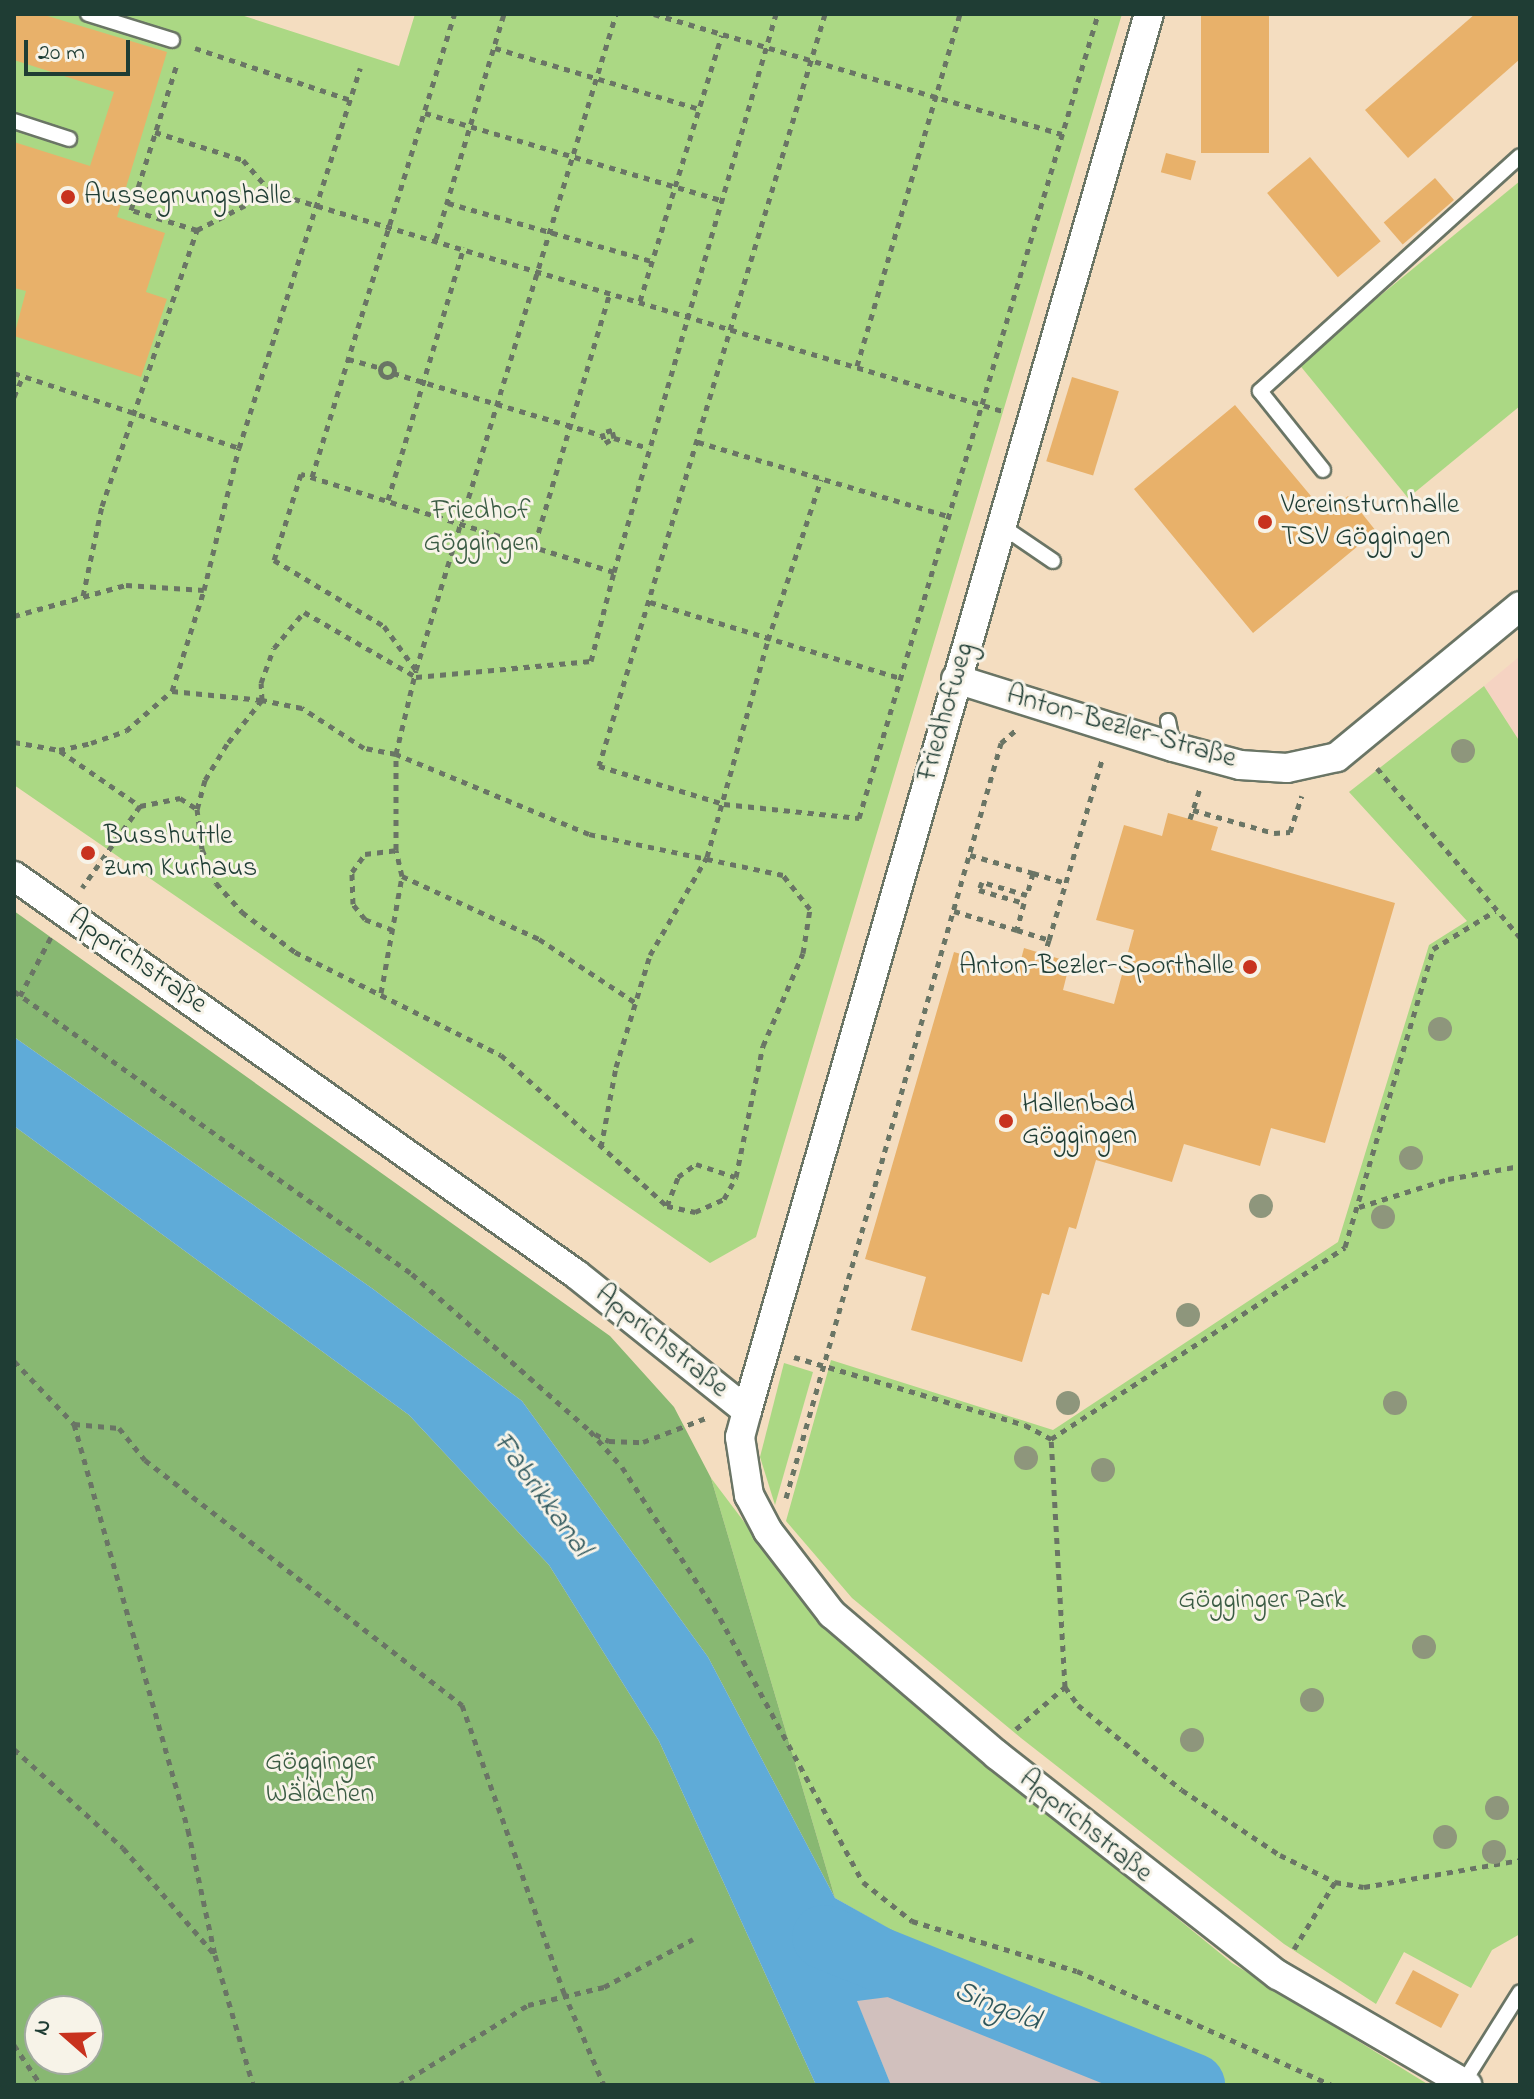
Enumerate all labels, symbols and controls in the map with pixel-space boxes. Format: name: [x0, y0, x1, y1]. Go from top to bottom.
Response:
scale bar: [28, 24, 134, 74]
text: 20 m: [38, 36, 85, 71]
place label: Aussegnungshalle: [84, 180, 292, 214]
marker: Aussegnungshalle: [59, 188, 77, 206]
place label: Vereinsturnhalle TSV Göggingen: [1281, 489, 1459, 555]
park label: Friedhof Göggingen: [423, 495, 539, 561]
marker: Vereinsturnhalle TSV Göggingen: [1256, 513, 1274, 531]
street label: Friedhofweg: [911, 639, 983, 785]
street label: Anton-Bezler-Straße: [1002, 679, 1240, 777]
place label: Busshuttle zum Kurhaus: [104, 820, 257, 886]
marker: Busshuttle zum Kurhaus: [79, 844, 97, 862]
street label: Apprichstraße: [61, 902, 213, 1022]
place label: Anton-Bezler-Sporthalle: [959, 950, 1234, 984]
marker: Anton-Bezler-Sporthalle: [1241, 958, 1259, 976]
place label: Hallenbad Göggingen: [1022, 1088, 1137, 1154]
marker: Hallenbad Göggingen: [997, 1112, 1015, 1130]
street label: Apprichstraße: [588, 1278, 734, 1406]
water label: Fabrikkanal: [484, 1426, 598, 1564]
park label: Gögginger Park: [1178, 1584, 1346, 1618]
park label: Gögginger Wäldchen: [265, 1746, 375, 1812]
street label: Apprichstraße: [1012, 1763, 1158, 1891]
water label: Singold: [949, 1974, 1045, 2040]
north arrow: [24, 1995, 104, 2075]
text: N: [26, 2015, 61, 2040]

